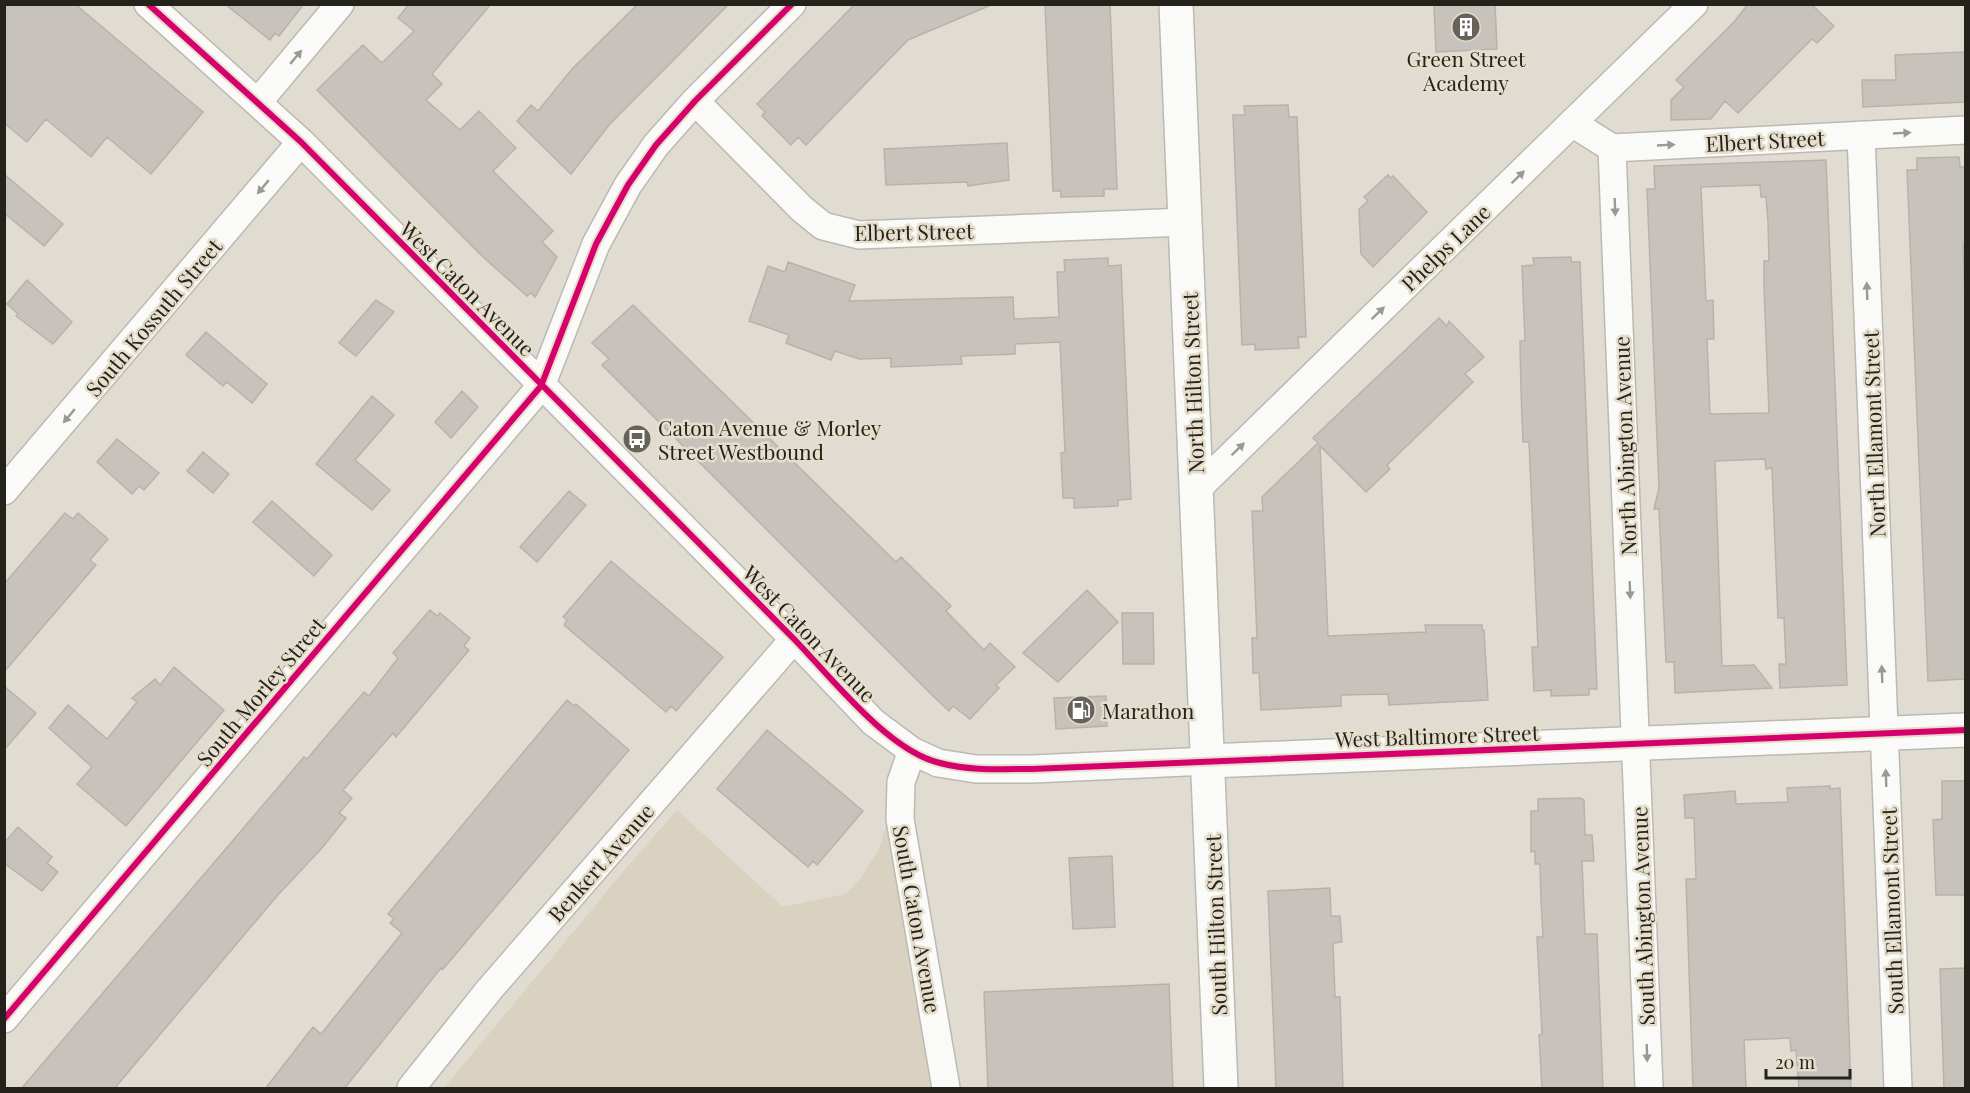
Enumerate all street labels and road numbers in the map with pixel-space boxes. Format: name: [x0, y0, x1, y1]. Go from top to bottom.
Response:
street label: Elbert Street: [1705, 123, 1826, 157]
street label: Phelps Lane: [1394, 197, 1496, 297]
street label: West Caton Avenue: [394, 214, 542, 362]
street label: Elbert Street: [854, 216, 974, 246]
street label: South Kossuth Street: [79, 232, 228, 402]
street label: North Hilton Street: [1175, 291, 1209, 474]
street label: North Ellamont Street: [1855, 330, 1891, 538]
street label: North Abington Avenue: [1606, 336, 1642, 556]
street label: West Caton Avenue: [737, 558, 883, 707]
street label: South Morley Street: [189, 610, 331, 771]
street label: West Baltimore Street: [1333, 717, 1540, 753]
street label: Benkert Avenue: [541, 797, 659, 927]
street label: South Abington Avenue: [1624, 806, 1660, 1026]
street label: South Ellamont Street: [1873, 807, 1909, 1015]
street label: South Caton Avenue: [888, 823, 948, 1015]
street label: South Hilton Street: [1198, 833, 1232, 1016]

